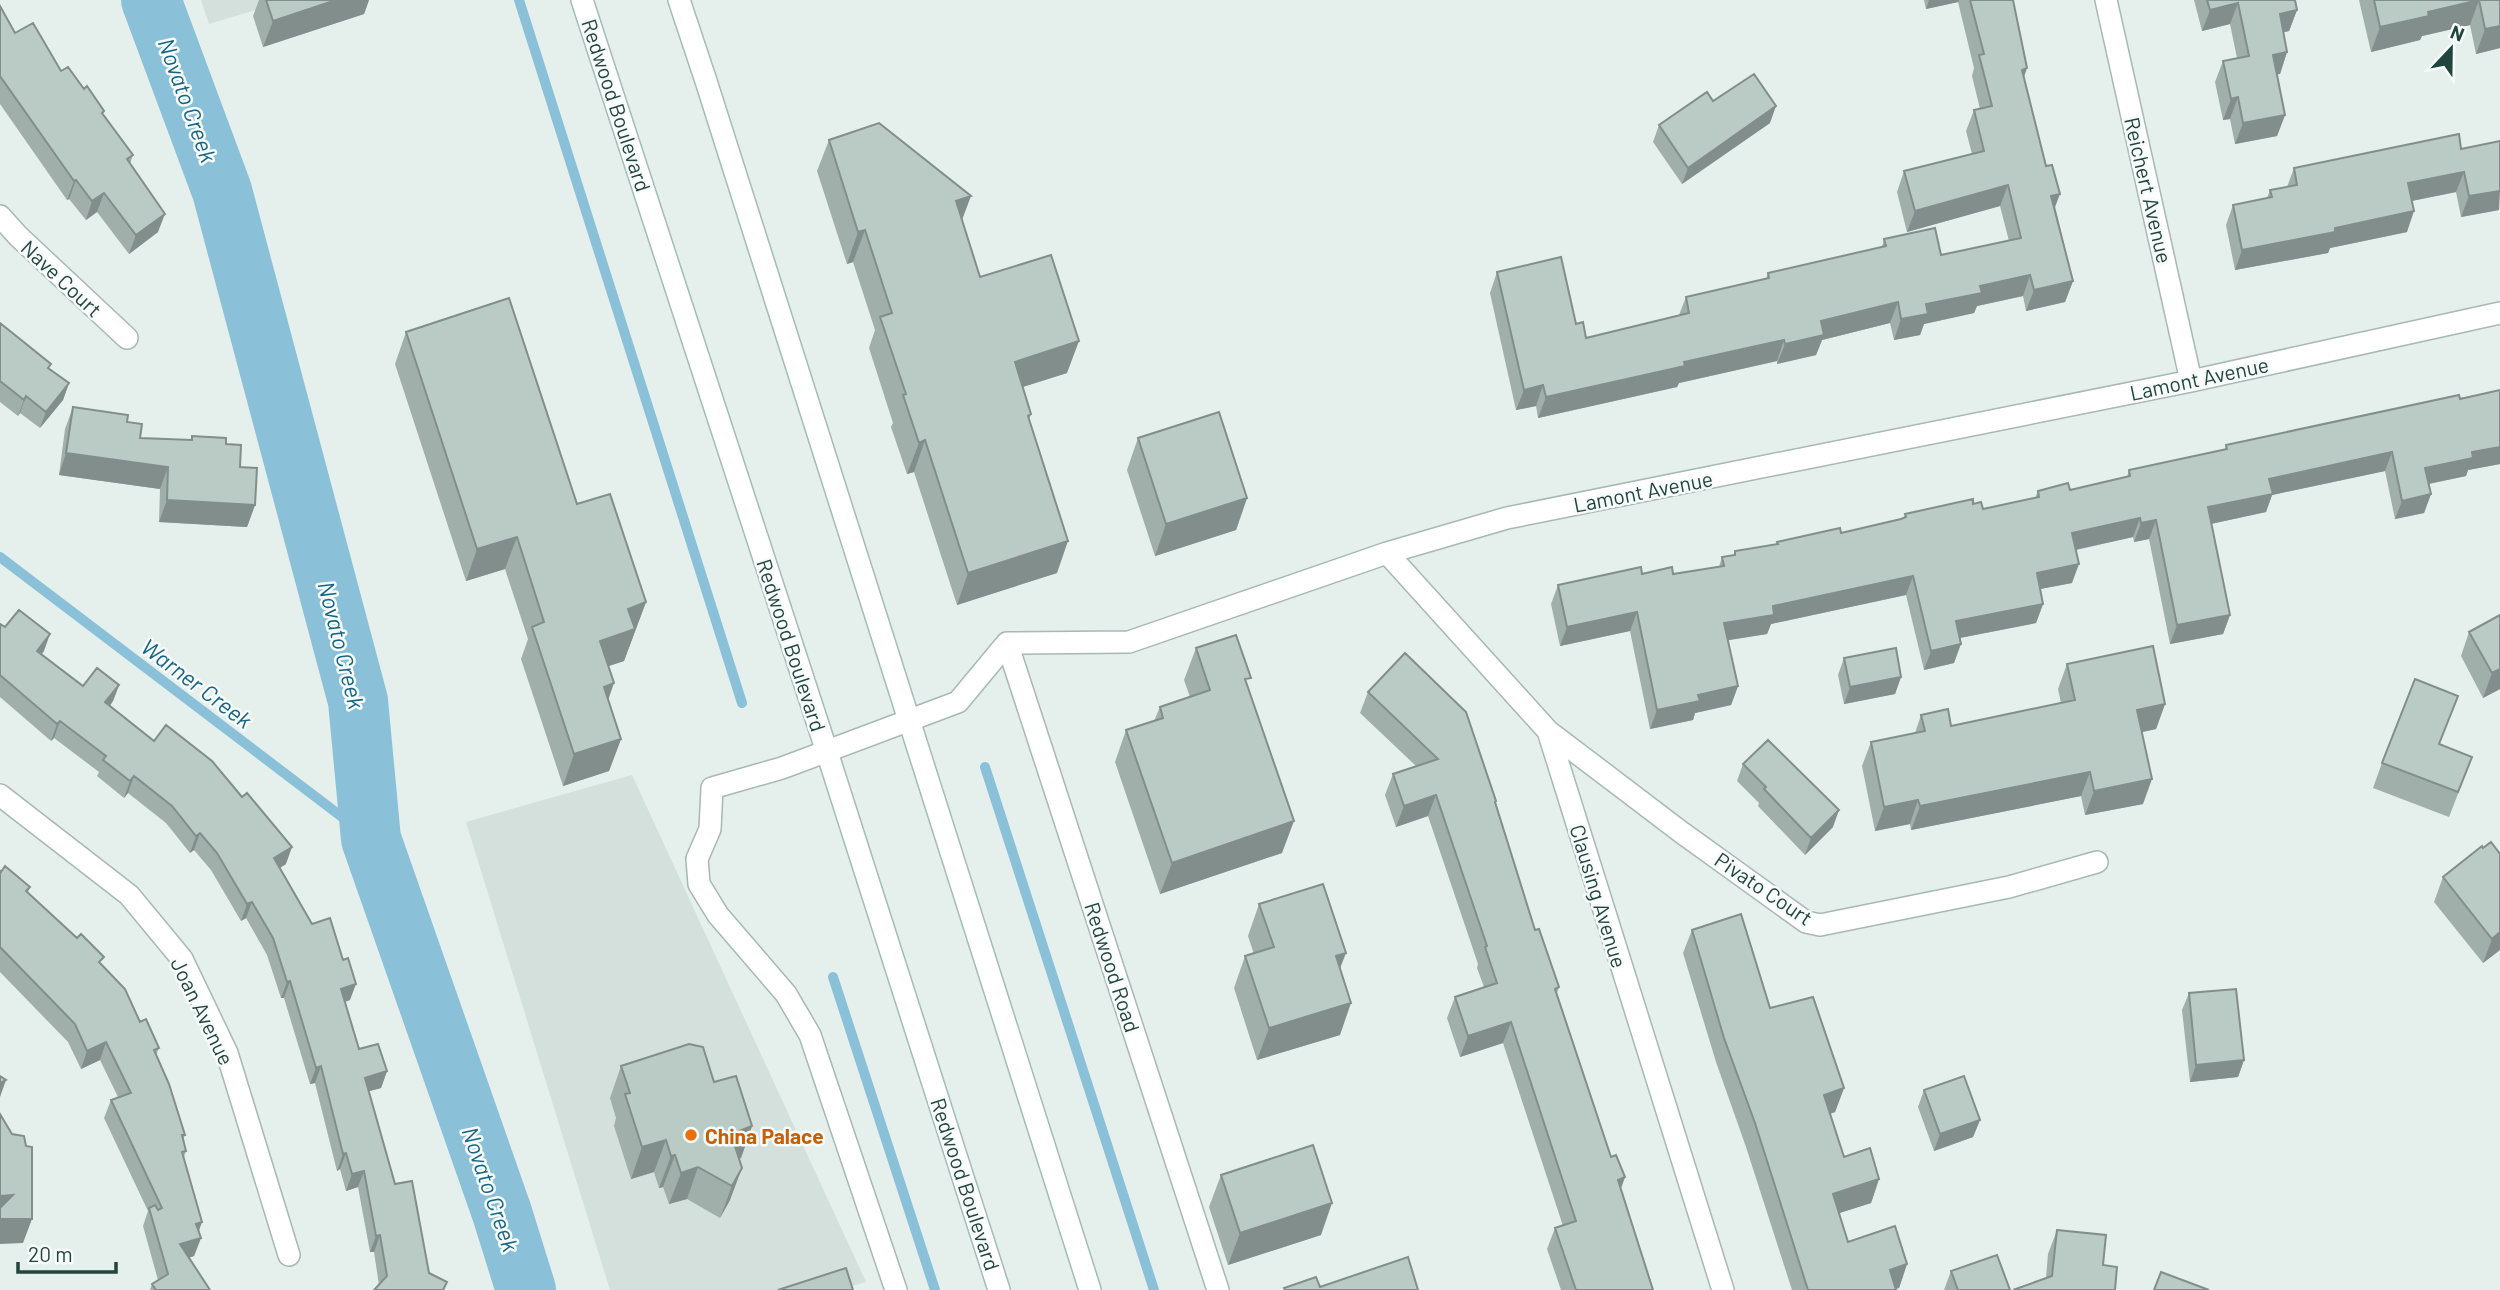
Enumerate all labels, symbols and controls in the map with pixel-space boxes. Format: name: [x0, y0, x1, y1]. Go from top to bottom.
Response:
north arrow: [2416, 14, 2486, 84]
street label: Redwood Boulevard: [577, 16, 657, 194]
text: N: [2447, 20, 2468, 46]
water label: Novato Creek: [153, 34, 223, 166]
street label: Reichert Avenue: [2120, 115, 2178, 265]
street label: Nave Court: [17, 234, 107, 322]
street label: Lamont Avenue: [2127, 351, 2271, 405]
street label: Lamont Avenue: [1571, 465, 1715, 517]
street label: Redwood Boulevard: [752, 556, 832, 734]
water label: Novato Creek: [313, 579, 371, 711]
water label: Warner Creek: [136, 632, 258, 734]
street label: Clausing Avenue: [1565, 821, 1633, 971]
street label: Pivato Court: [1711, 846, 1817, 930]
street label: Redwood Road: [1080, 899, 1146, 1035]
street label: Joan Avenue: [166, 953, 240, 1069]
street label: Redwood Boulevard: [926, 1095, 1006, 1273]
water label: Novato Creek: [457, 1123, 525, 1255]
place label: China Palace: [705, 1123, 824, 1148]
marker: China Palace: [683, 1127, 699, 1143]
scale bar: [18, 1230, 116, 1274]
text: 20 m: [28, 1241, 73, 1266]

